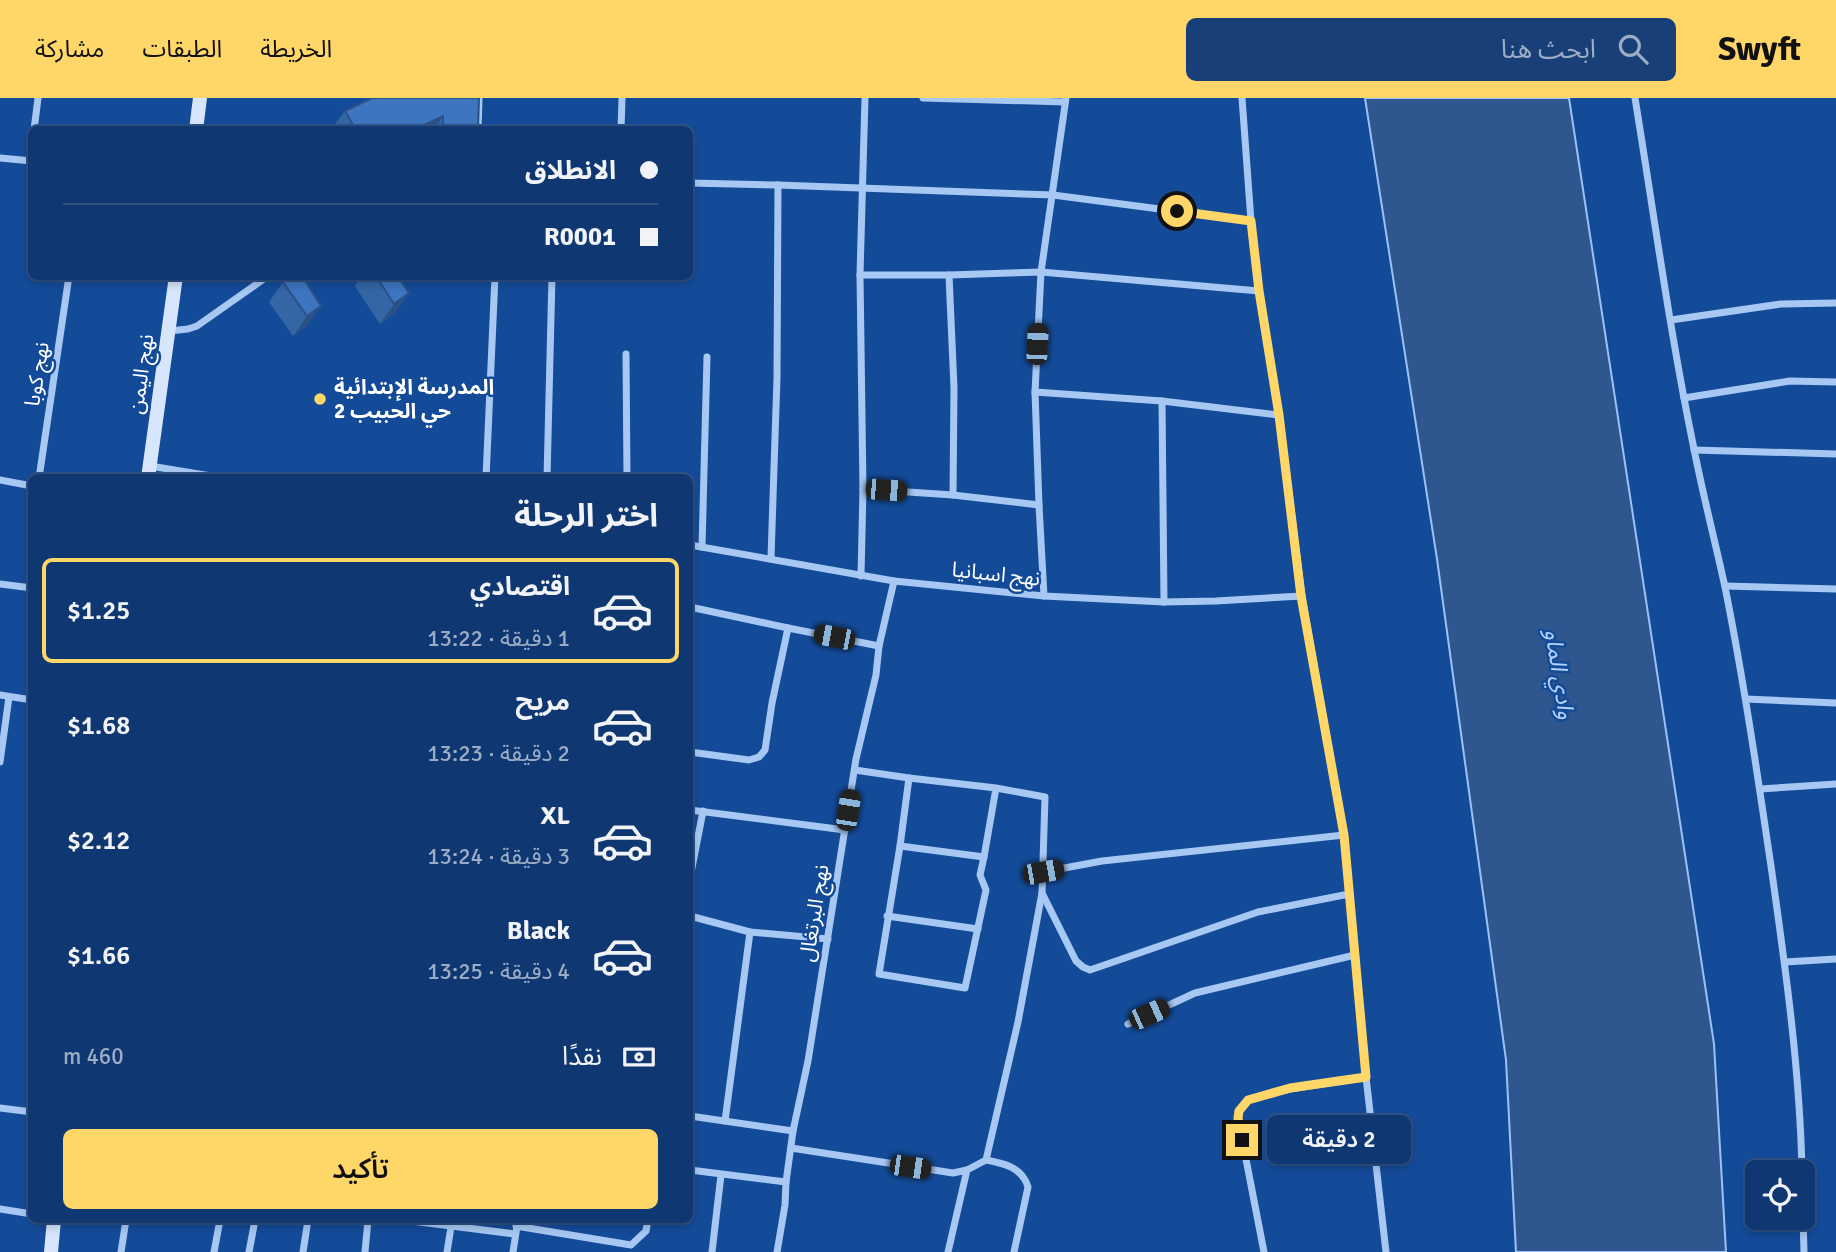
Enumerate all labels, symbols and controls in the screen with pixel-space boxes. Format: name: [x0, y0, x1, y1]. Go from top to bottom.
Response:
search box: [1186, 18, 1676, 81]
text: Swyft: [1718, 29, 1801, 70]
icon: search: [1614, 30, 1652, 68]
text: مشاركة: [35, 34, 104, 64]
text: الطبقات: [142, 34, 222, 64]
text: الخريطة: [260, 34, 332, 64]
text: ابحث هنا: [1501, 34, 1596, 66]
text: الانطلاق: [525, 155, 616, 187]
route start: [1161, 195, 1193, 227]
text: R0001: [544, 221, 616, 253]
car: [1026, 322, 1049, 366]
street label: نهج اليمن: [123, 332, 161, 416]
street label: نهج كوبا: [19, 340, 57, 408]
place label: المدرسة الإبتدائية حي الحبيب 2: [334, 374, 494, 428]
marker: المدرسة الإبتدائية حي الحبيب 2: [312, 391, 328, 407]
car: [865, 478, 908, 502]
text: اختر الرحلة: [514, 496, 658, 535]
street label: نهج اسبانيا: [950, 556, 1042, 594]
text: اقتصادي: [470, 571, 570, 603]
icon: car: [591, 579, 654, 642]
text: $1.25: [67, 595, 130, 627]
car: [812, 623, 857, 651]
text: 1 دقيقة · 13:22: [427, 624, 570, 653]
water label: وادي الماو: [1535, 627, 1581, 722]
text: مريح: [515, 686, 570, 718]
icon: car: [591, 694, 654, 757]
text: $1.68: [67, 710, 130, 742]
text: 2 دقيقة · 13:23: [427, 739, 570, 768]
car: [835, 788, 862, 832]
text: XL: [540, 800, 570, 832]
icon: car: [591, 809, 654, 872]
text: $2.12: [67, 825, 130, 857]
text: 3 دقيقة · 13:24: [427, 842, 570, 871]
car: [1021, 858, 1066, 886]
street label: نهج البرتغال: [794, 863, 836, 964]
text: Black: [507, 915, 570, 947]
icon: car: [591, 924, 654, 987]
text: $1.66: [67, 940, 130, 972]
text: 4 دقيقة · 13:25: [427, 957, 570, 986]
car: [1126, 996, 1173, 1032]
icon: cash: [620, 1038, 658, 1076]
text: نقدًا: [562, 1041, 602, 1073]
text: 460 m: [63, 1042, 124, 1071]
callout: 2 دقيقة: [1266, 1116, 1410, 1164]
route end: [1226, 1124, 1258, 1156]
text: 2 دقيقة: [1302, 1125, 1376, 1154]
button: تأكيد: [63, 1129, 658, 1209]
car: [888, 1154, 933, 1180]
map controls: [1745, 1160, 1815, 1230]
button: locate: [1745, 1160, 1815, 1230]

